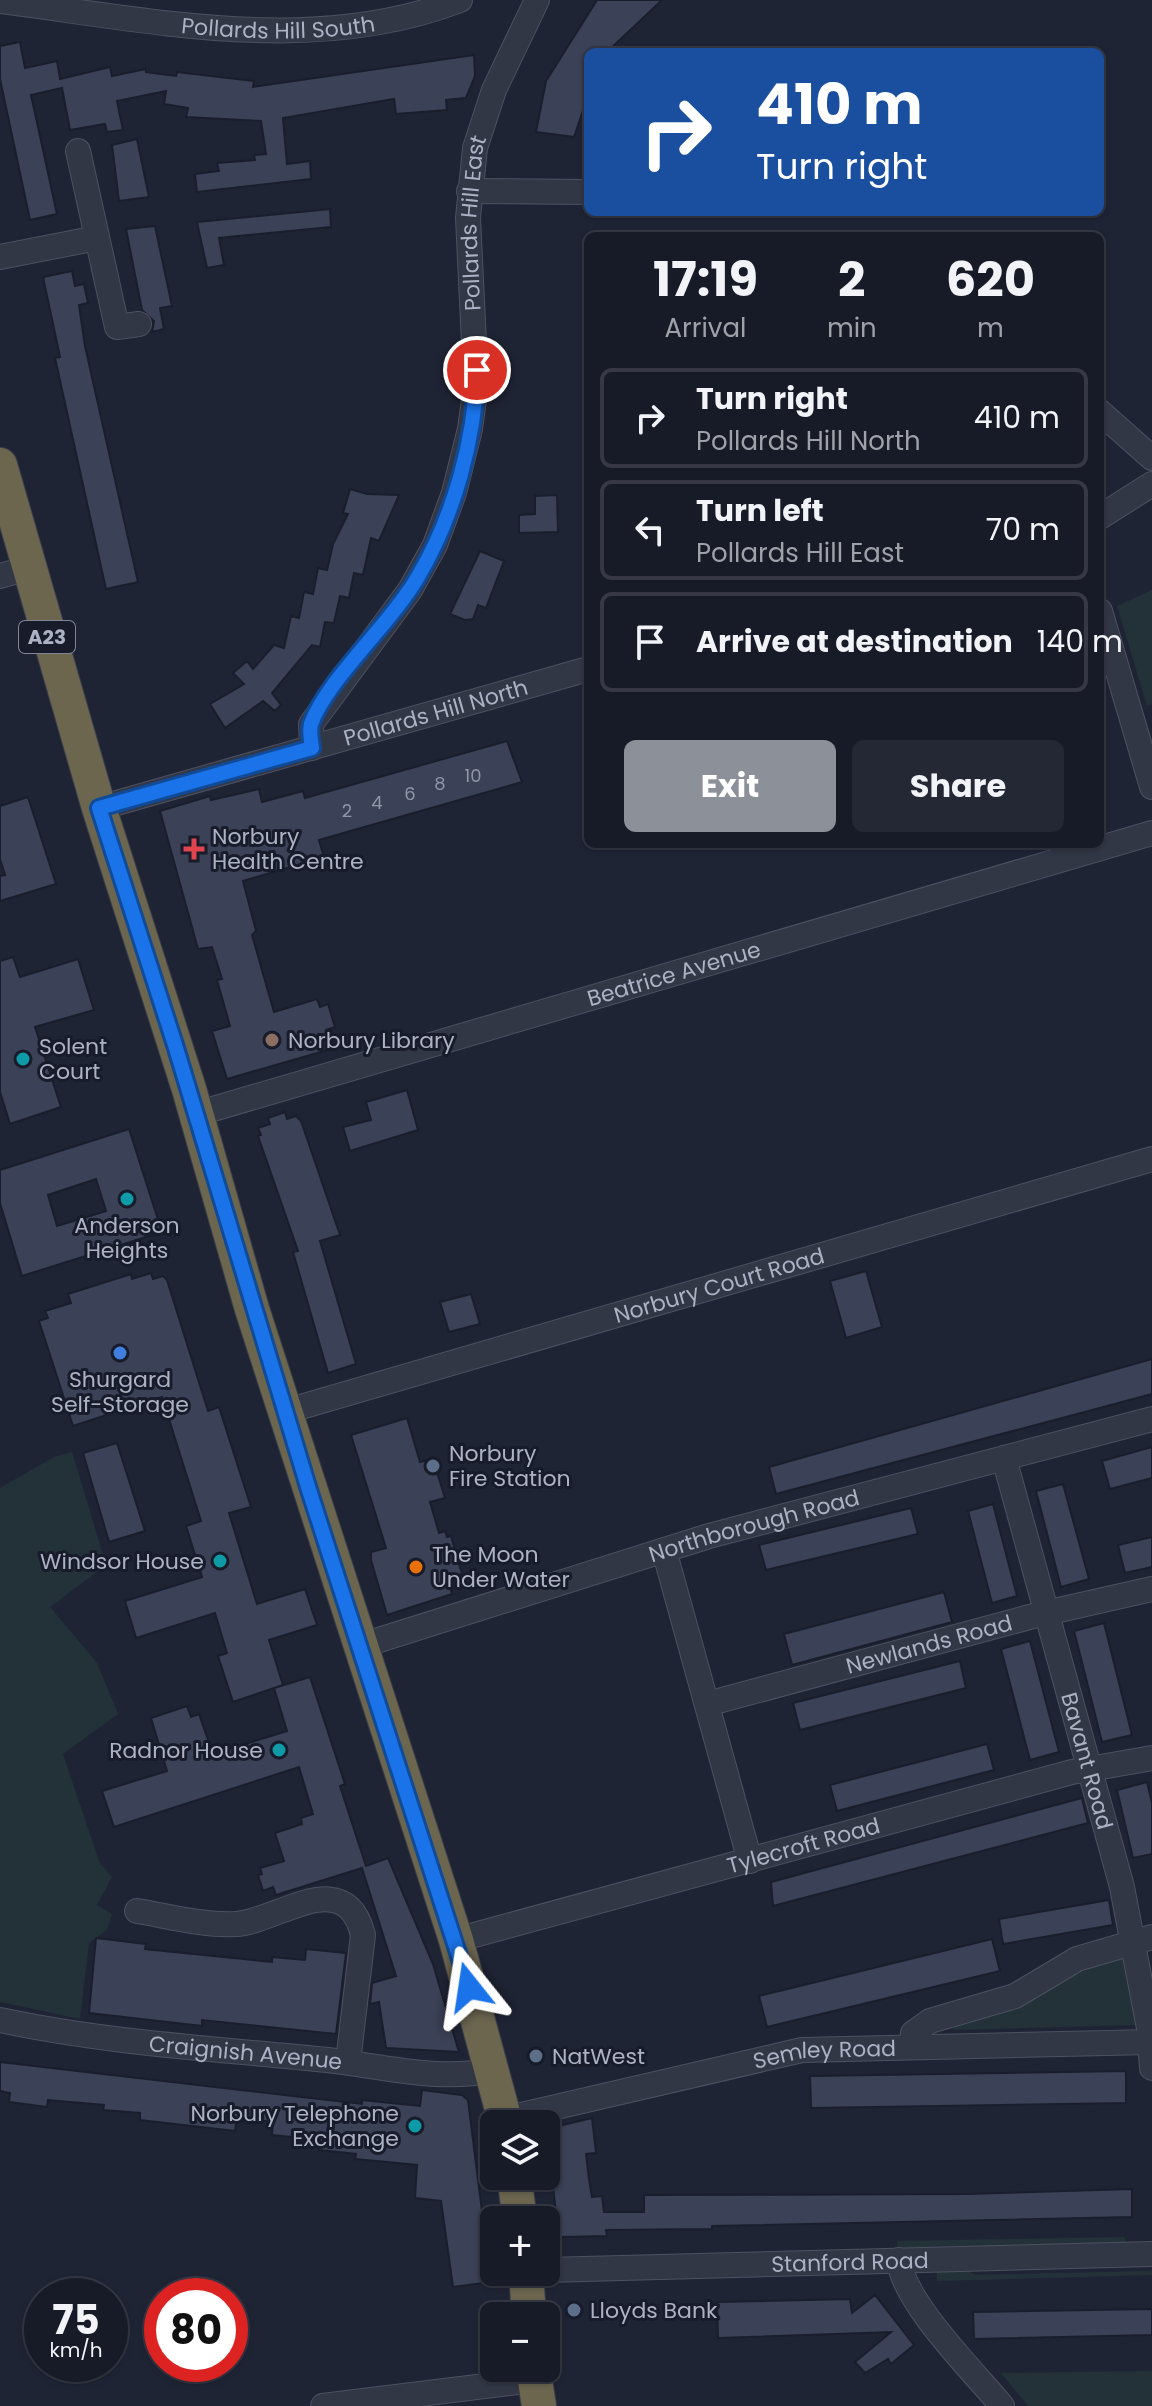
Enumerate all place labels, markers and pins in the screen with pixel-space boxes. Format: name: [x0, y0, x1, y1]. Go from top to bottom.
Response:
pin: [443, 336, 511, 404]
place label: Norbury Health Centre: [212, 821, 364, 877]
marker: Norbury Health Centre: [183, 838, 205, 860]
place label: Norbury Library: [288, 1025, 455, 1056]
place label: Solent Court: [39, 1031, 107, 1087]
marker: Norbury Library: [263, 1031, 281, 1049]
marker: Solent Court: [14, 1050, 32, 1068]
marker: Anderson Heights: [118, 1190, 136, 1208]
place label: Anderson Heights: [74, 1210, 180, 1266]
marker: Shurgard Self-Storage: [111, 1344, 129, 1362]
place label: Shurgard Self-Storage: [51, 1364, 189, 1420]
place label: Norbury Fire Station: [449, 1438, 571, 1494]
marker: Norbury Fire Station: [424, 1457, 442, 1475]
place label: The Moon Under Water: [432, 1539, 570, 1595]
place label: Windsor House: [40, 1546, 204, 1577]
marker: Windsor House: [211, 1552, 229, 1570]
marker: The Moon Under Water: [407, 1558, 425, 1576]
place label: Radnor House: [109, 1735, 263, 1766]
marker: Radnor House: [270, 1741, 288, 1759]
place label: NatWest: [552, 2041, 645, 2072]
marker: NatWest: [527, 2047, 545, 2065]
place label: Norbury Telephone Exchange: [190, 2098, 399, 2154]
marker: Norbury Telephone Exchange: [406, 2117, 424, 2135]
place label: Lloyds Bank: [590, 2295, 718, 2326]
marker: Lloyds Bank: [565, 2301, 583, 2319]

